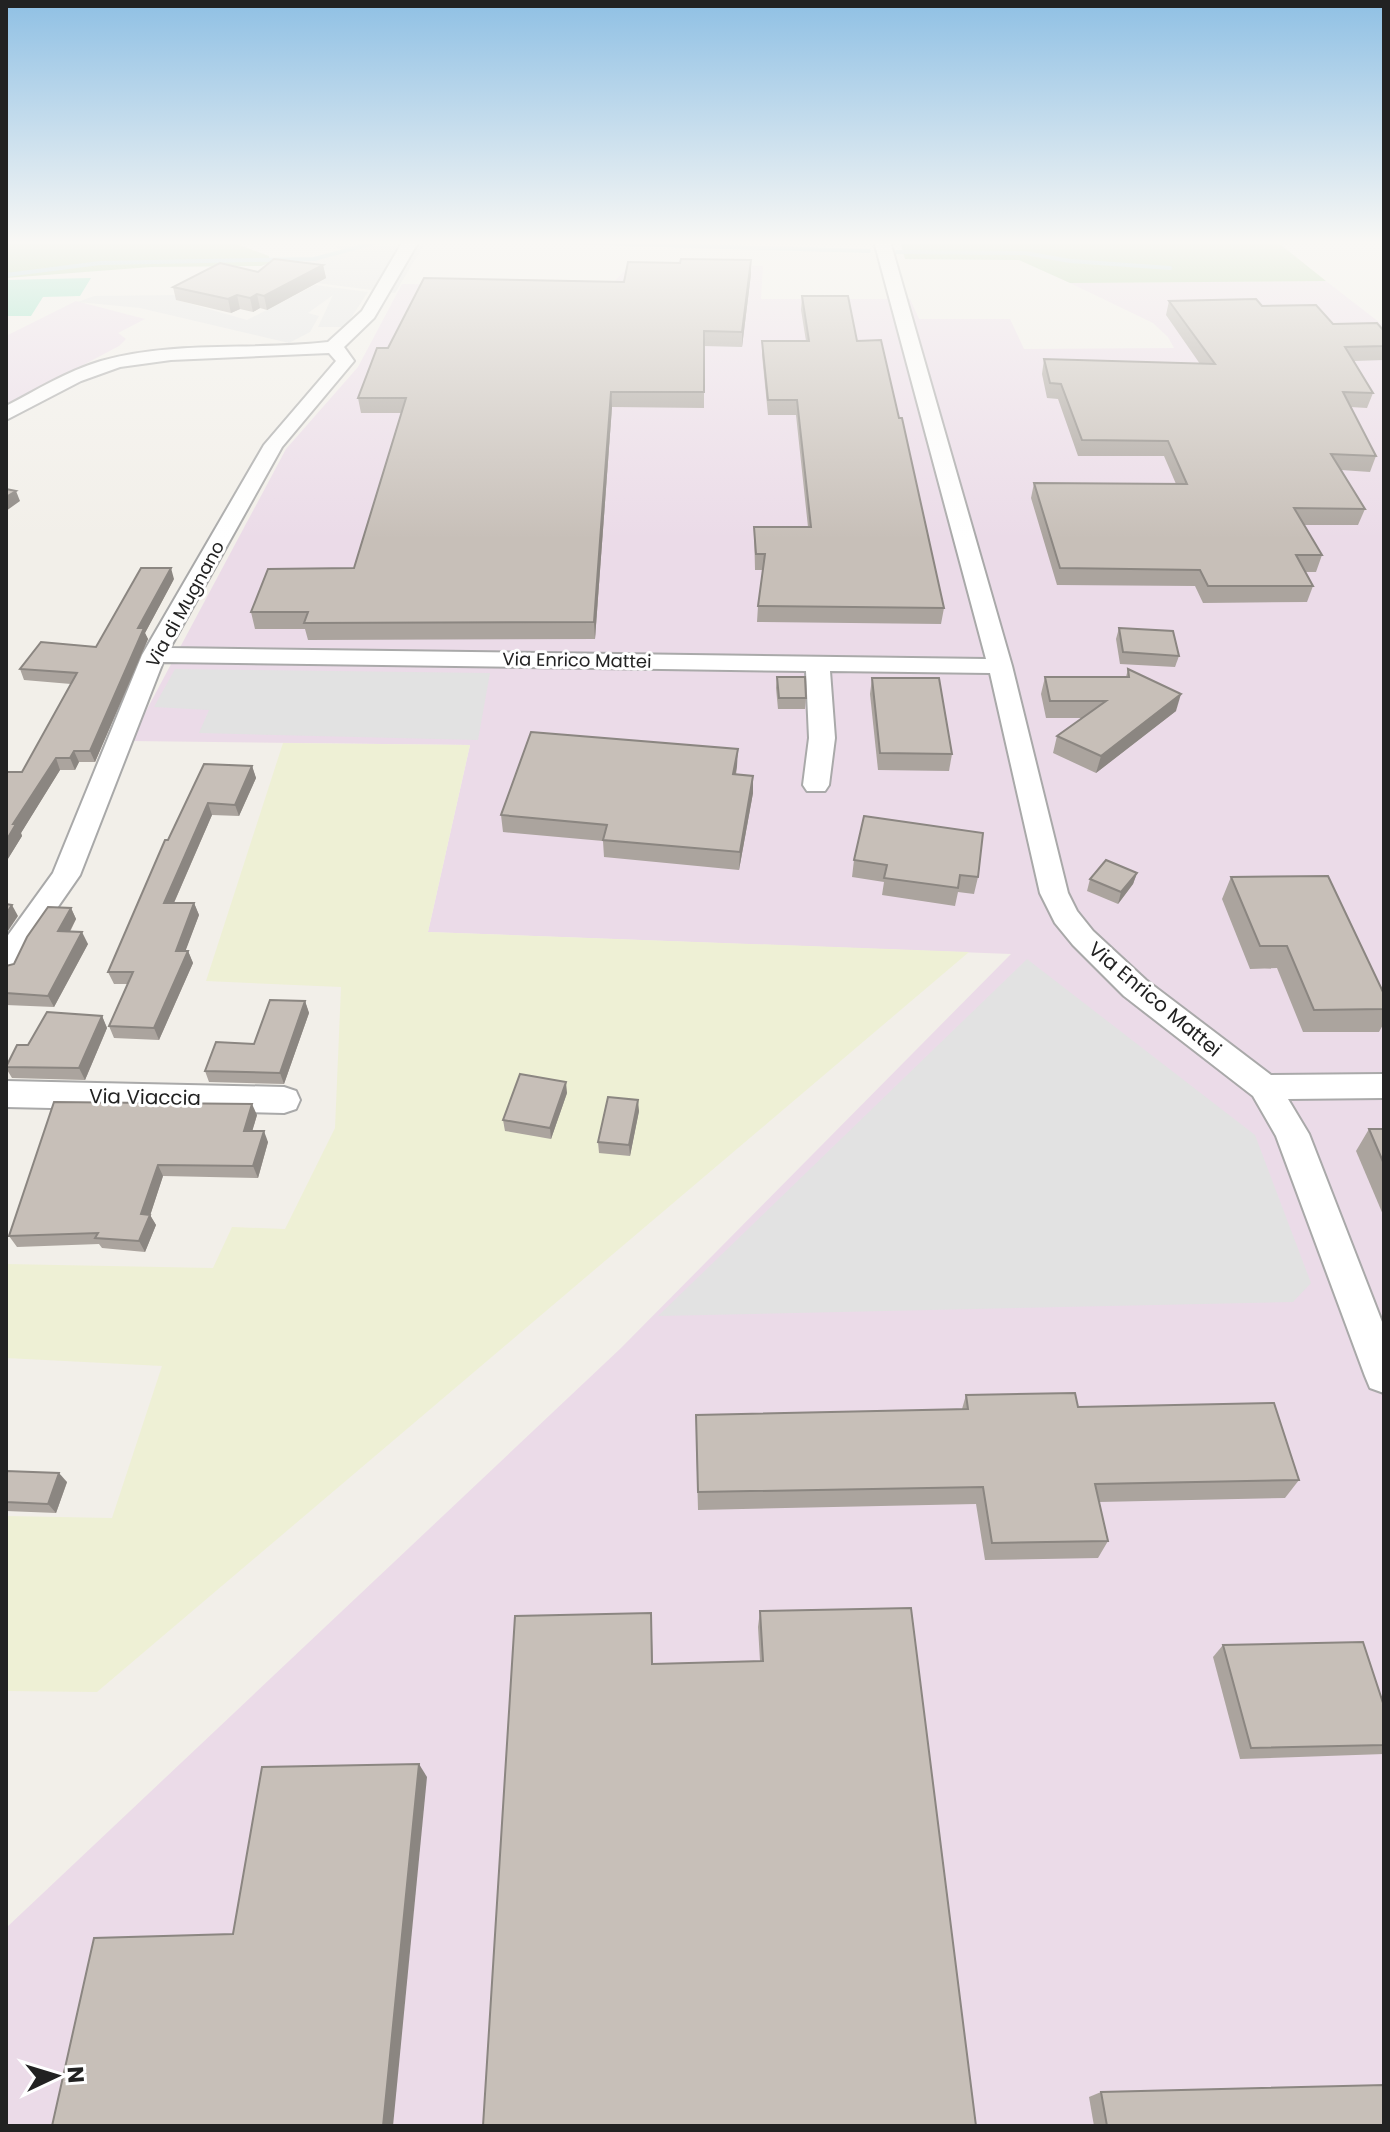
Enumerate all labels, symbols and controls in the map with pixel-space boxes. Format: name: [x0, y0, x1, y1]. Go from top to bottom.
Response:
street label: Via di Mugnano: [140, 536, 230, 672]
street label: Via Enrico Mattei: [502, 646, 652, 674]
street label: Via Enrico Mattei: [1083, 935, 1227, 1063]
street label: Via Viaccia: [89, 1082, 201, 1112]
north arrow: [16, 2036, 96, 2116]
text: N: [59, 2065, 91, 2084]

